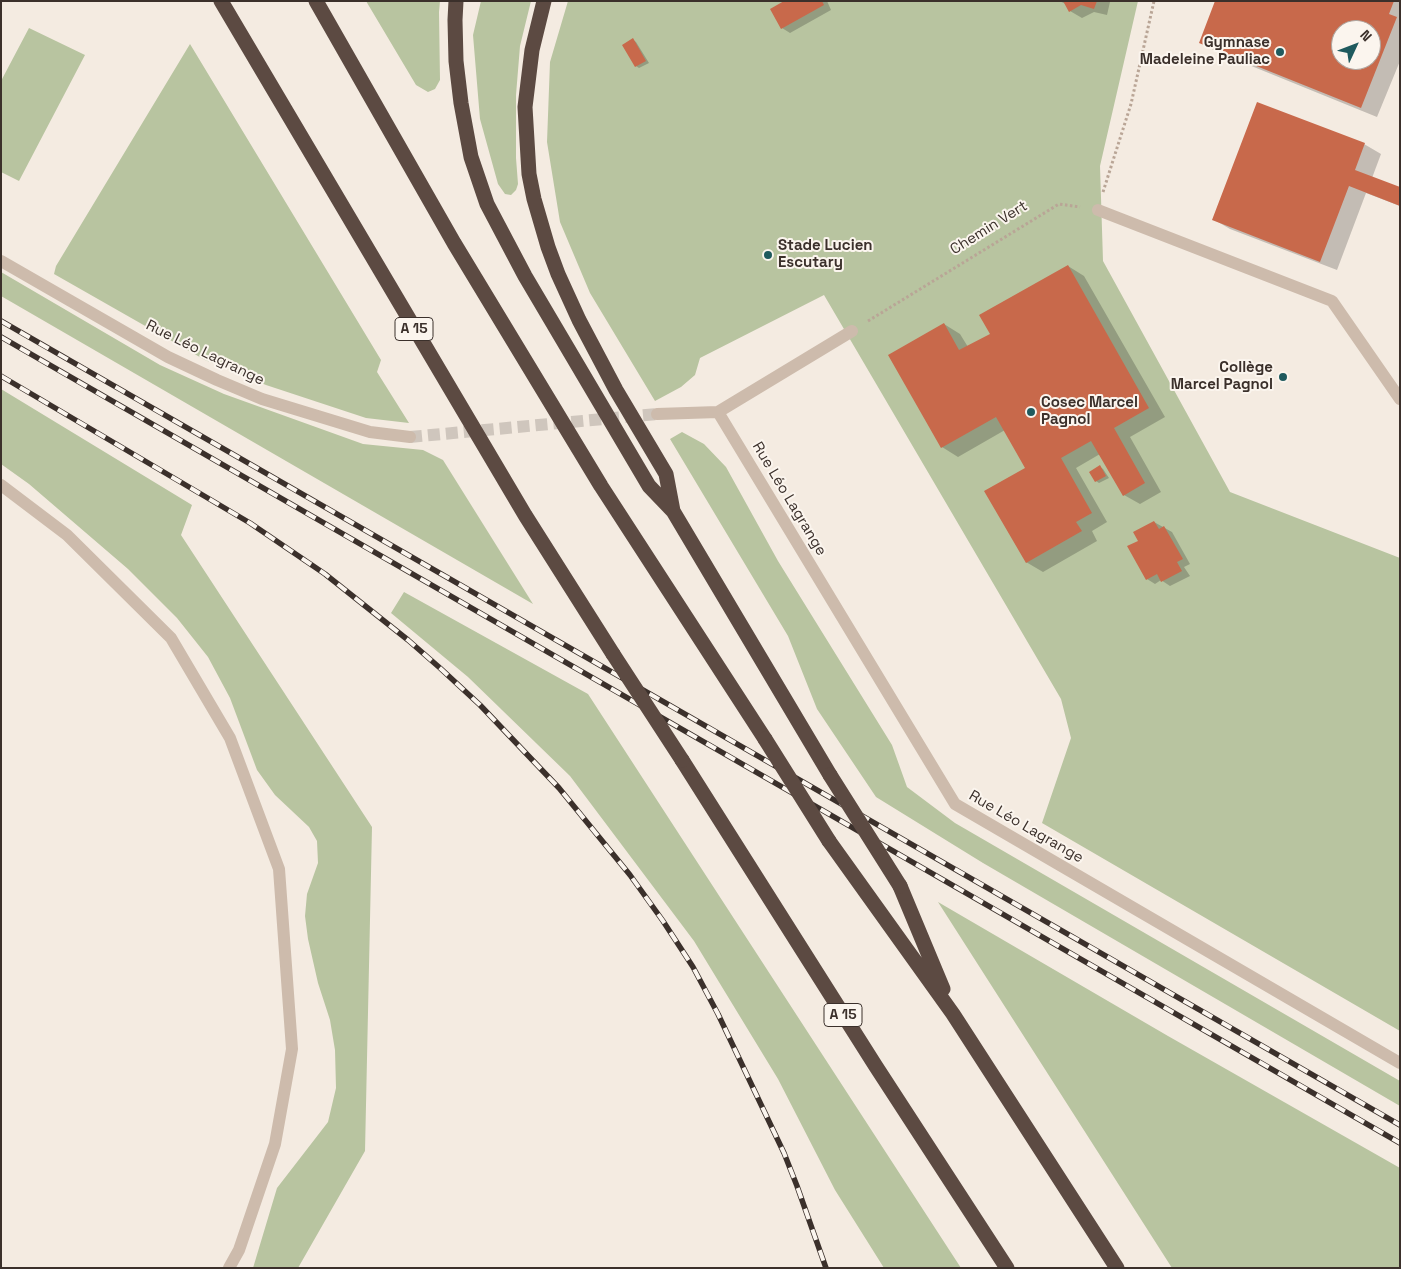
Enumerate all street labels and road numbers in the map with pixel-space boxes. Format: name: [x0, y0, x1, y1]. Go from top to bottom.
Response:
street label: Chemin Vert: [947, 197, 1031, 259]
street label: Rue Léo Lagrange: [143, 317, 267, 389]
road number: A 15: [395, 318, 433, 340]
street label: Rue Léo Lagrange: [748, 439, 830, 559]
street label: Rue Léo Lagrange: [965, 787, 1087, 867]
road number: A 15: [824, 1004, 862, 1026]

